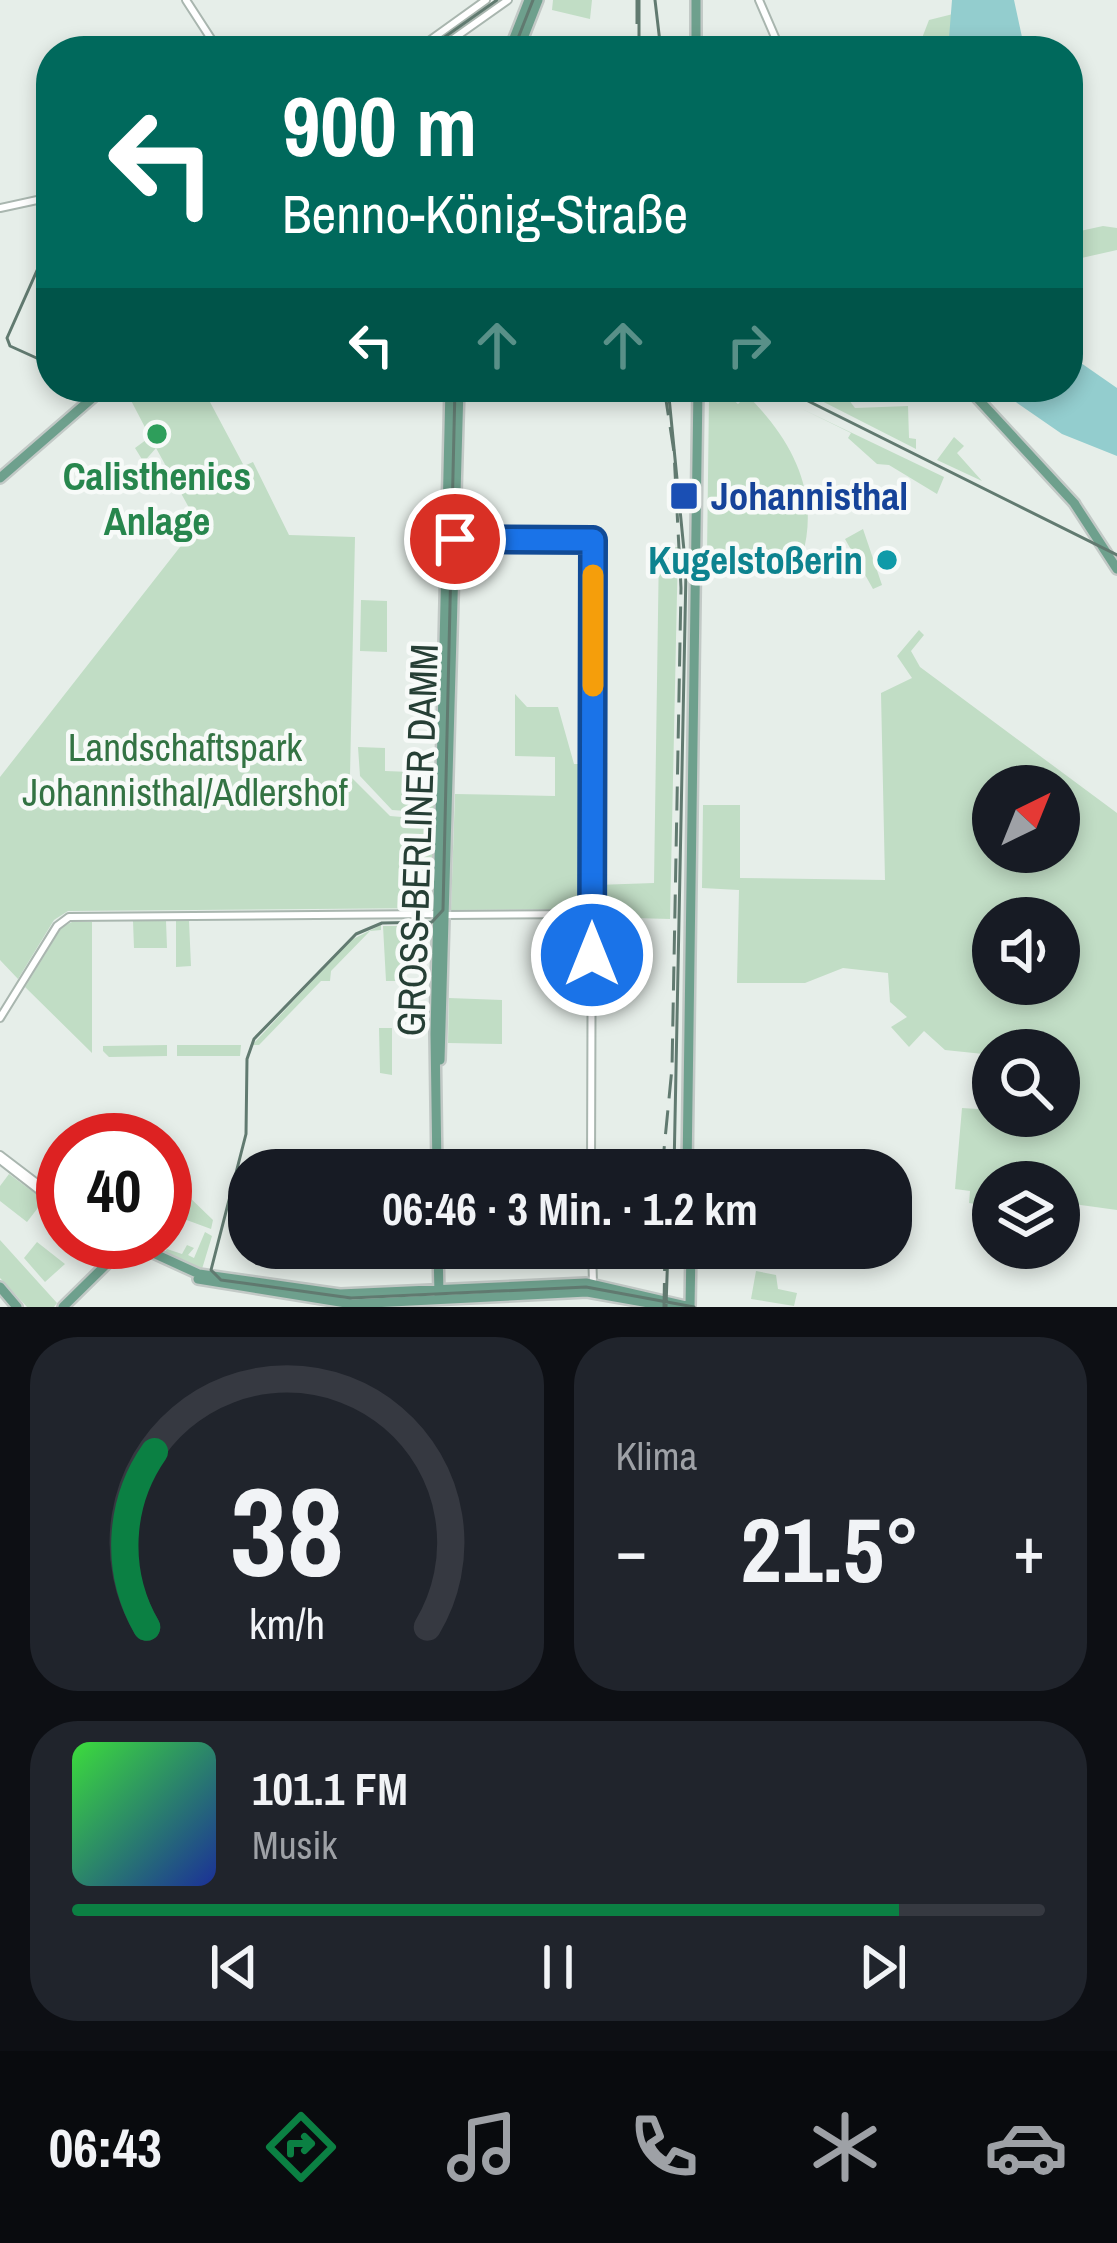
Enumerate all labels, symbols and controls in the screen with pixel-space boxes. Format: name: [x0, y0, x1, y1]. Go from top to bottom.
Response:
text: 900 m: [282, 69, 477, 182]
icon: left: [84, 84, 240, 240]
text: Benno-König-Straße: [282, 177, 688, 250]
icon: left: [338, 312, 404, 378]
icon: ahead: [464, 312, 530, 378]
icon: ahead: [590, 312, 656, 378]
icon: right: [716, 312, 782, 378]
marker: Calisthenics Anlage: [144, 421, 170, 447]
place label: Calisthenics Anlage: [63, 450, 251, 547]
place label: Johannisthal: [711, 470, 908, 522]
marker: Johannisthal: [668, 480, 700, 512]
pin: [404, 488, 506, 590]
icon: arrive: [422, 506, 488, 572]
place label: Kugelstoßerin: [648, 534, 863, 586]
marker: Kugelstoßerin: [874, 547, 900, 573]
street label: GROSS-BERLINER DAMM: [384, 643, 450, 1037]
park label: Landschaftspark Johannisthal/Adlershof: [22, 721, 348, 818]
north arrow: [972, 765, 1080, 873]
map controls: [972, 765, 1080, 1269]
position arrow: [529, 892, 655, 1018]
button: sound: [972, 897, 1080, 1005]
button: search: [972, 1029, 1080, 1137]
speed limit sign: 40: [36, 1113, 192, 1269]
button: layers: [972, 1161, 1080, 1269]
text: 06:46 · 3 Min. · 1.2 km: [382, 1178, 758, 1239]
text: Klima: [616, 1430, 697, 1482]
text: 38: [230, 1447, 344, 1615]
text: 21.5°: [740, 1489, 920, 1610]
text: −: [616, 1505, 647, 1594]
text: +: [1013, 1505, 1045, 1594]
text: km/h: [249, 1595, 325, 1652]
text: 101.1 FM: [252, 1758, 408, 1819]
text: Musik: [252, 1819, 337, 1871]
icon: previous: [201, 1934, 267, 2000]
icon: pause: [525, 1934, 591, 2000]
icon: next: [850, 1934, 916, 2000]
icon: directions: [259, 2105, 343, 2189]
icon: music: [440, 2105, 524, 2189]
icon: phone: [622, 2105, 706, 2189]
icon: climate: [803, 2105, 887, 2189]
icon: car: [984, 2105, 1068, 2189]
text: 06:43: [49, 2111, 162, 2184]

